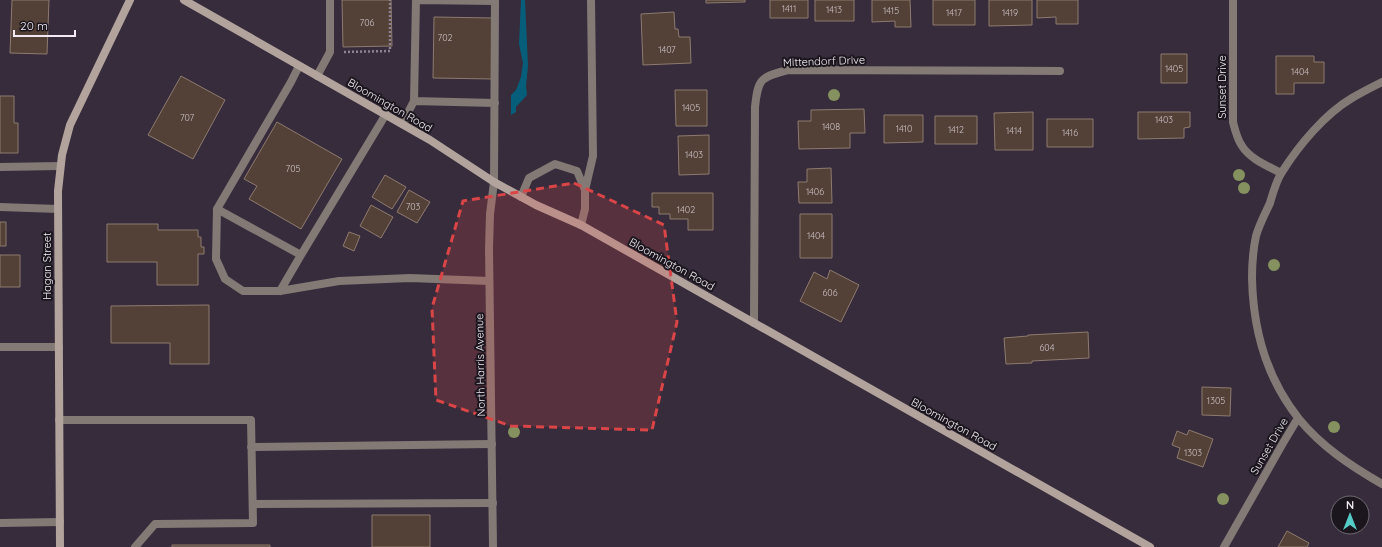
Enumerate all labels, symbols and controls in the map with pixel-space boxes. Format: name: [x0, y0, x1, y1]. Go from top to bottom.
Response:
house number: 1411: [782, 3, 796, 14]
house number: 1413: [826, 4, 842, 15]
house number: 1415: [883, 5, 899, 16]
house number: 1417: [946, 7, 962, 18]
house number: 1419: [1002, 7, 1018, 18]
scale bar: [14, 12, 75, 38]
house number: 706: [360, 17, 375, 28]
text: 20 m: [20, 18, 48, 33]
house number: 702: [438, 32, 452, 43]
house number: 1407: [658, 44, 676, 55]
street label: Mittendorf Drive: [783, 53, 865, 69]
street label: Sunset Drive: [1215, 55, 1229, 119]
house number: 1405: [1165, 63, 1183, 74]
house number: 1404: [1291, 66, 1309, 77]
street label: Bloomington Road: [345, 75, 435, 135]
house number: 1405: [682, 102, 700, 113]
house number: 707: [180, 112, 194, 123]
house number: 1403: [1155, 114, 1173, 125]
house number: 1408: [822, 121, 840, 132]
house number: 1410: [896, 123, 912, 134]
house number: 1412: [948, 124, 964, 135]
house number: 1414: [1006, 125, 1022, 136]
house number: 1416: [1062, 127, 1078, 138]
house number: 1403: [685, 149, 703, 160]
house number: 705: [286, 163, 301, 174]
house number: 1406: [806, 186, 824, 197]
house number: 703: [406, 201, 421, 212]
house number: 1402: [677, 204, 695, 215]
house number: 1404: [807, 230, 825, 241]
street label: Hagan Street: [40, 232, 54, 300]
street label: Bloomington Road: [627, 235, 717, 293]
house number: 606: [822, 287, 838, 298]
street label: North Harris Avenue: [472, 313, 488, 417]
house number: 604: [1040, 342, 1055, 353]
street label: Bloomington Road: [909, 395, 999, 453]
house number: 1305: [1207, 395, 1225, 406]
street label: Sunset Drive: [1247, 415, 1291, 477]
house number: 1303: [1184, 447, 1202, 458]
north arrow: [1330, 495, 1370, 535]
text: N: [1346, 498, 1354, 512]

